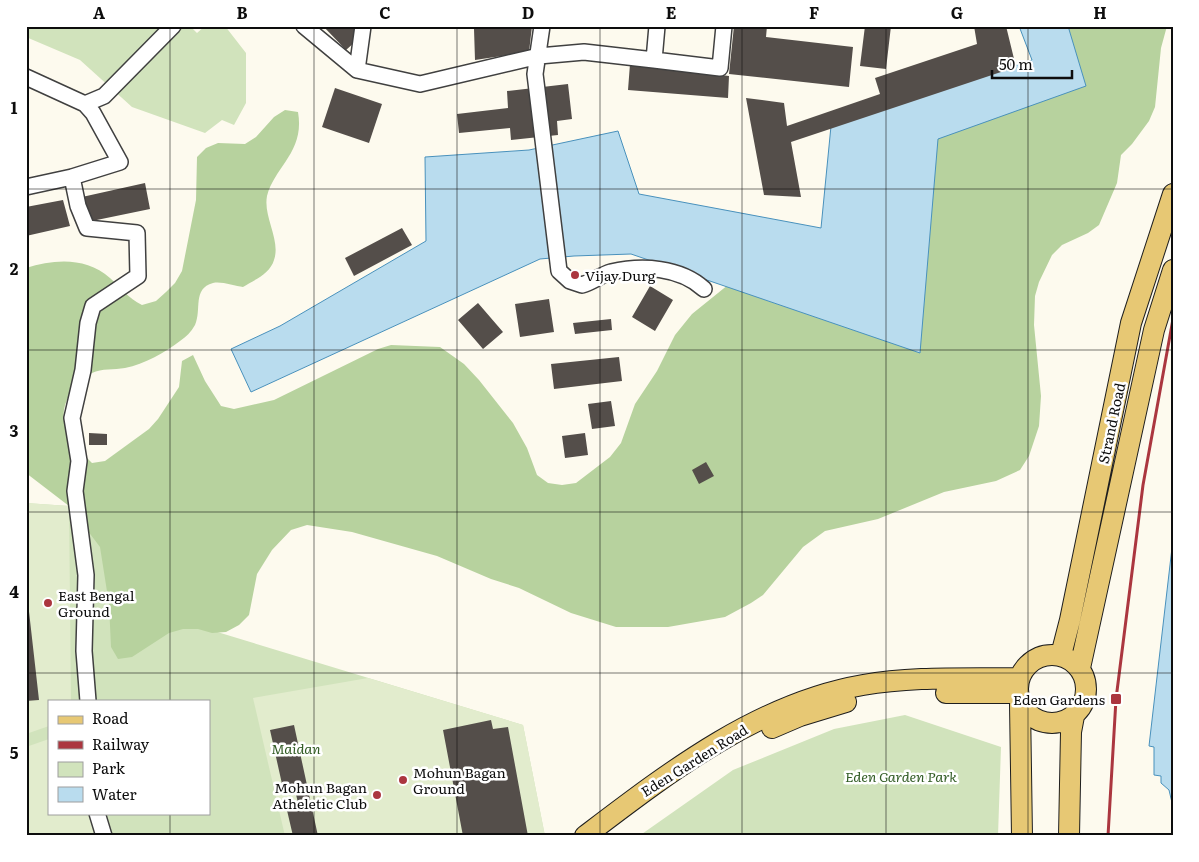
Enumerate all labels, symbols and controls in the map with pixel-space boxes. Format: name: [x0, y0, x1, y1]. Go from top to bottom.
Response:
text: A: [93, 0, 105, 24]
text: B: [236, 0, 248, 24]
text: C: [379, 0, 391, 24]
text: D: [522, 0, 534, 24]
text: E: [666, 0, 677, 24]
text: F: [809, 0, 819, 24]
text: G: [951, 0, 963, 24]
text: H: [1093, 0, 1107, 24]
scale bar: [992, 48, 1072, 80]
text: 50 m: [999, 52, 1033, 75]
text: 1: [11, 95, 18, 119]
text: 2: [10, 256, 19, 280]
place label: Vijay Durg: [585, 265, 656, 285]
marker: Vijay Durg: [569, 269, 581, 281]
street label: Strand Road: [1093, 380, 1129, 465]
text: 3: [10, 418, 19, 442]
text: 4: [9, 579, 19, 603]
place label: East Bengal Ground: [58, 585, 135, 621]
marker: East Bengal Ground: [42, 597, 54, 609]
place label: Eden Gardens: [1013, 689, 1105, 709]
marker: Eden Gardens: [1109, 692, 1123, 706]
legend: [48, 700, 210, 814]
text: Road: [92, 706, 128, 729]
street label: Eden Garden Road: [637, 719, 752, 801]
text: Railway: [92, 732, 150, 755]
park label: Maidan: [271, 738, 321, 758]
text: 5: [10, 740, 19, 764]
text: Park: [92, 756, 126, 779]
place label: Mohun Bagan Ground: [413, 762, 506, 798]
park label: Eden Garden Park: [845, 766, 957, 786]
marker: Mohun Bagan Ground: [397, 774, 409, 786]
place label: Mohun Bagan Atheletic Club: [273, 777, 367, 813]
text: Water: [92, 782, 137, 805]
marker: Mohun Bagan Atheletic Club: [371, 789, 383, 801]

